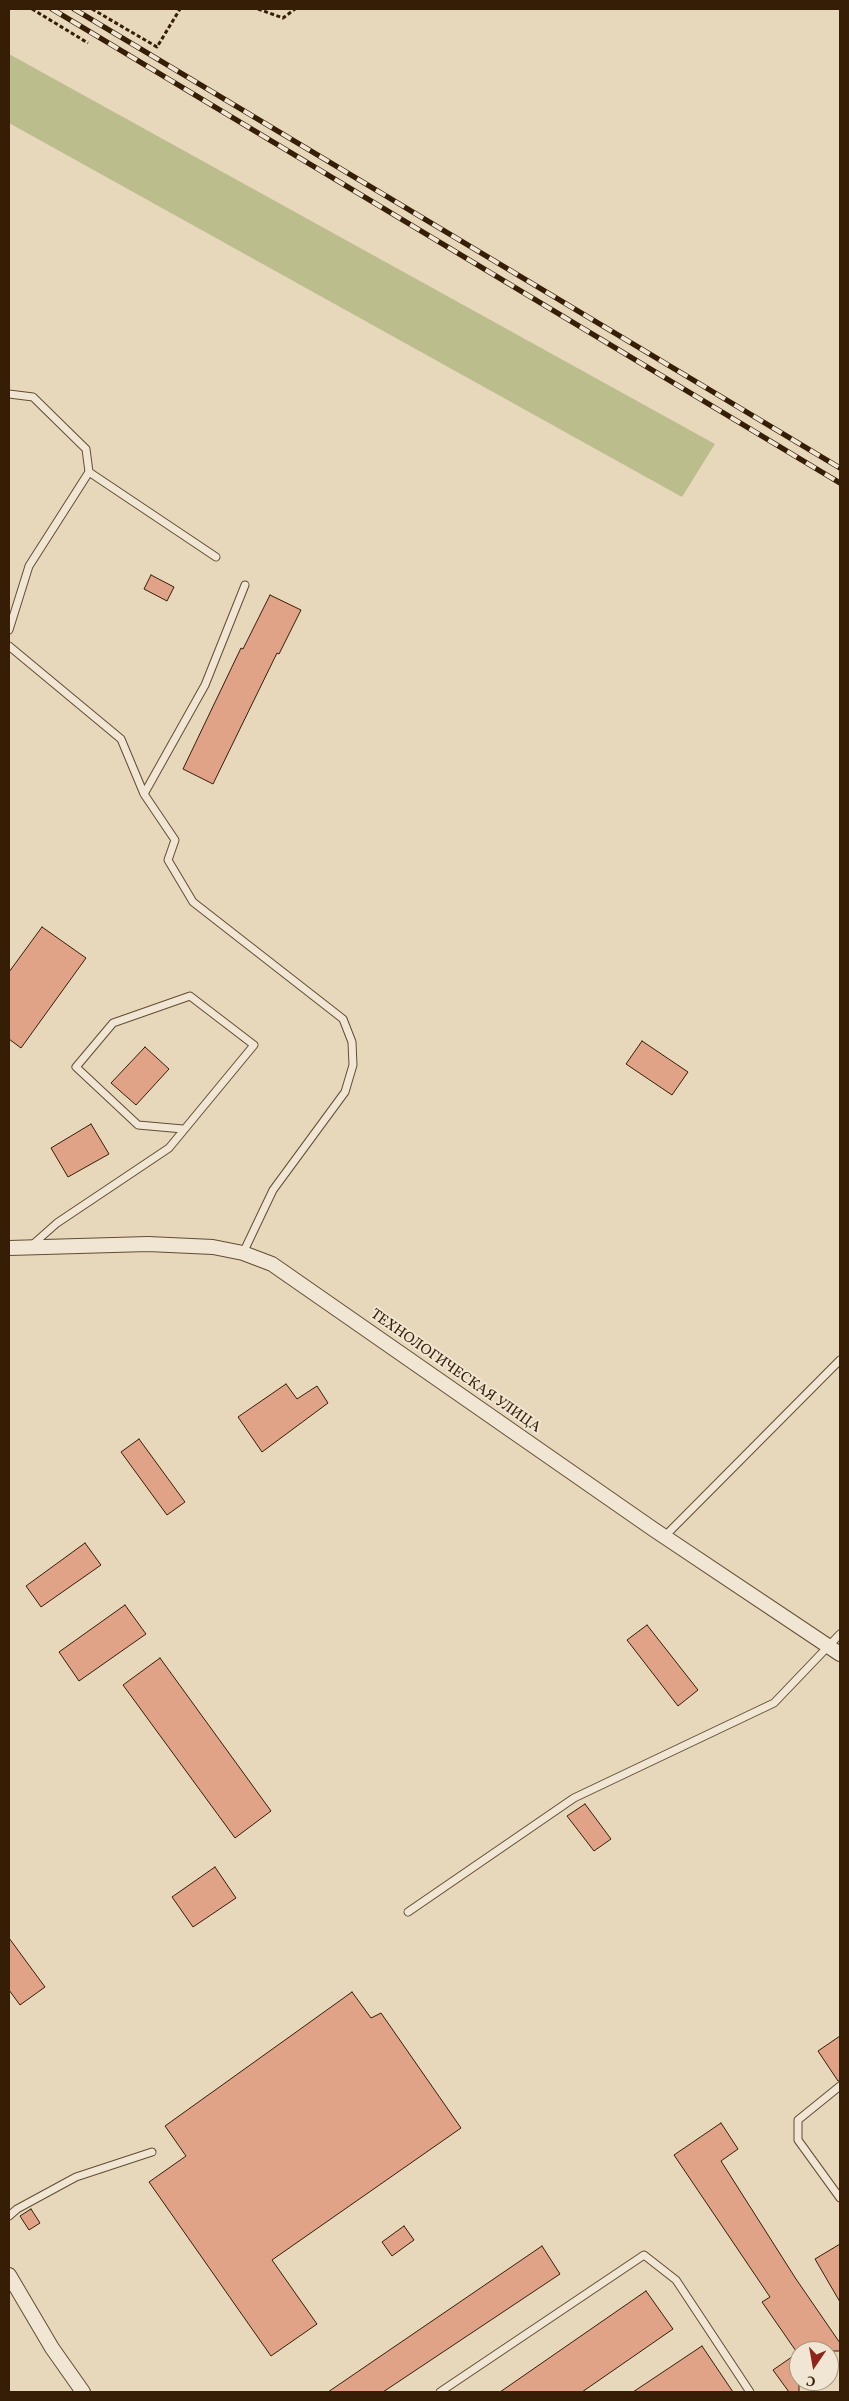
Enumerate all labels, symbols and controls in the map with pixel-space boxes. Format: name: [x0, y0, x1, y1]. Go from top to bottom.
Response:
street label: ТЕХНОЛОГИЧЕСКАЯ УЛИЦА: [366, 1306, 544, 1438]
north arrow: [789, 2341, 839, 2391]
text: С: [805, 2370, 817, 2390]

